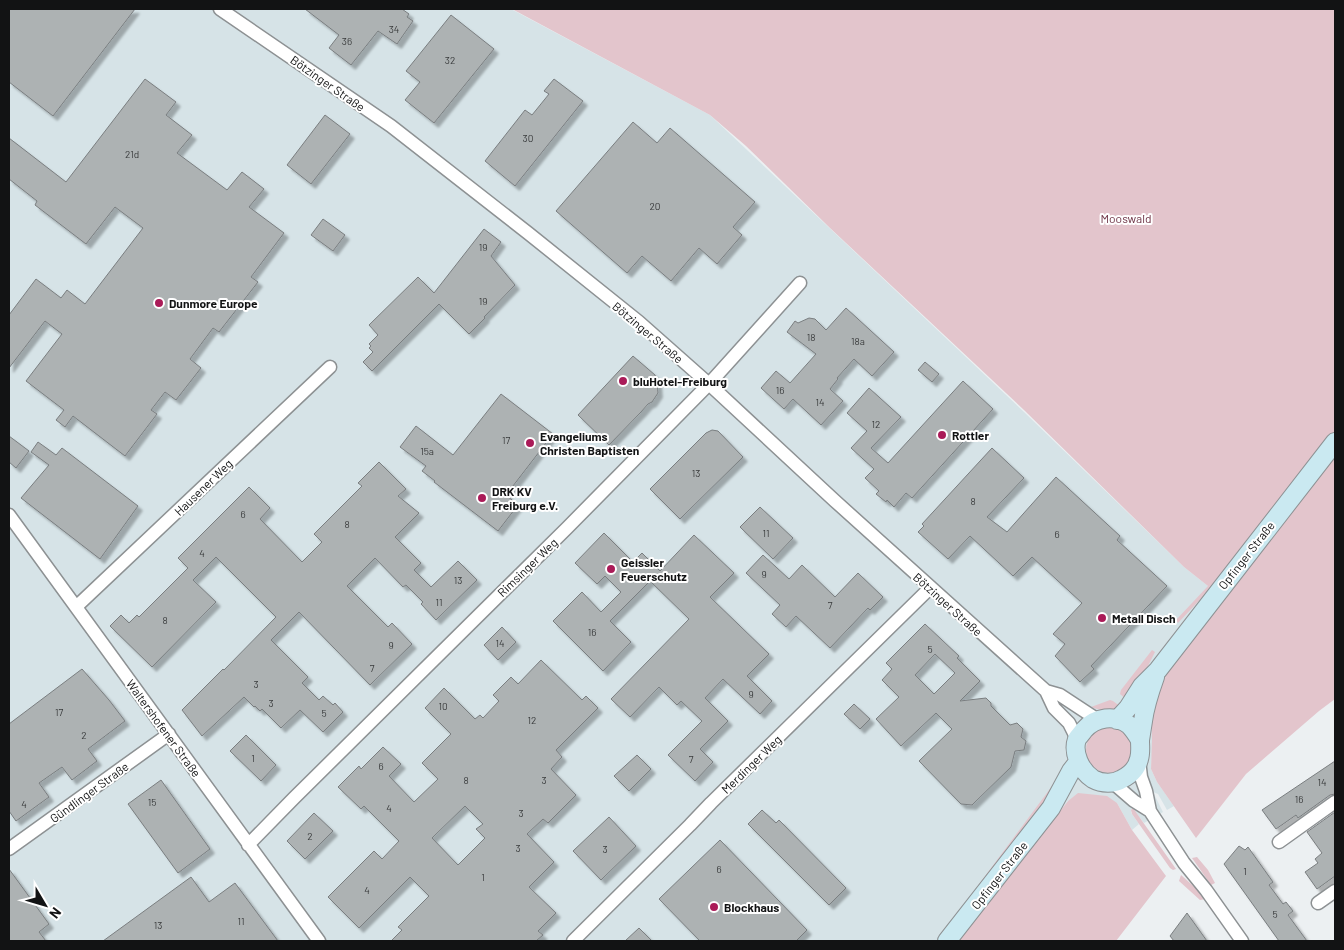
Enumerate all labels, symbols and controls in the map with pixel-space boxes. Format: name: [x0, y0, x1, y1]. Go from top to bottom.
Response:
house number: 34: [389, 23, 399, 35]
house number: 36: [342, 35, 352, 47]
street label: Bötzinger Straße: [288, 52, 368, 114]
house number: 32: [445, 54, 455, 66]
house number: 30: [523, 132, 533, 144]
house number: 21d: [125, 148, 139, 160]
house number: 20: [649, 200, 661, 212]
park label: Mooswald: [1100, 211, 1152, 225]
house number: 19: [479, 241, 487, 253]
house number: 19: [479, 295, 487, 307]
place label: Dunmore Europe: [169, 296, 258, 310]
marker: Dunmore Europe: [153, 297, 165, 309]
street label: Bötzinger Straße: [610, 298, 686, 366]
house number: 18: [807, 331, 815, 343]
house number: 18a: [851, 335, 865, 347]
place label: bluHotel-Freiburg: [633, 374, 727, 388]
marker: bluHotel-Freiburg: [617, 375, 629, 387]
house number: 16: [776, 384, 784, 396]
house number: 14: [815, 396, 825, 408]
house number: 12: [872, 418, 880, 430]
place label: Rottler: [952, 428, 989, 442]
place label: Evangeliums Christen Baptisten: [540, 429, 639, 457]
marker: Rottler: [936, 429, 948, 441]
house number: 17: [502, 434, 510, 446]
marker: Evangeliums Christen Baptisten: [524, 437, 536, 449]
house number: 15a: [420, 445, 434, 457]
street label: Hausener Weg: [171, 456, 235, 518]
house number: 13: [692, 467, 700, 479]
place label: DRK KV Freiburg e.V.: [492, 484, 558, 512]
marker: DRK KV Freiburg e.V.: [476, 492, 488, 504]
house number: 8: [970, 495, 976, 507]
house number: 6: [240, 508, 246, 520]
house number: 8: [344, 518, 350, 530]
street label: Opfinger Straße: [1215, 518, 1277, 592]
house number: 11: [762, 527, 770, 539]
house number: 6: [1054, 528, 1060, 540]
street label: Rimsinger Weg: [494, 535, 560, 599]
house number: 4: [199, 547, 205, 559]
place label: Geissler Feuerschutz: [621, 555, 687, 583]
marker: Geissler Feuerschutz: [605, 563, 617, 575]
house number: 9: [761, 568, 767, 580]
street label: Bötzinger Straße: [911, 569, 985, 639]
house number: 13: [454, 574, 462, 586]
house number: 11: [435, 596, 443, 608]
house number: 7: [828, 599, 833, 611]
place label: Metall Disch: [1112, 611, 1176, 625]
marker: Metall Disch: [1096, 612, 1108, 624]
house number: 8: [162, 614, 168, 626]
house number: 16: [588, 626, 596, 638]
house number: 14: [495, 637, 505, 649]
house number: 9: [388, 639, 394, 651]
house number: 5: [927, 643, 933, 655]
house number: 7: [370, 662, 375, 674]
street label: Waltershofener Straße: [124, 677, 204, 779]
house number: 3: [253, 678, 259, 690]
house number: 9: [748, 688, 754, 700]
house number: 3: [268, 697, 274, 709]
house number: 10: [438, 700, 448, 712]
house number: 17: [55, 706, 63, 718]
house number: 5: [321, 707, 327, 719]
house number: 12: [528, 714, 536, 726]
house number: 2: [81, 729, 87, 741]
street label: Merdinger Weg: [718, 732, 784, 796]
house number: 1: [251, 752, 255, 764]
house number: 7: [689, 753, 694, 765]
street label: Gündlinger Straße: [47, 759, 131, 825]
house number: 6: [378, 760, 384, 772]
house number: 8: [463, 774, 469, 786]
house number: 3: [541, 774, 547, 786]
house number: 14: [1317, 776, 1327, 788]
house number: 16: [1295, 793, 1303, 805]
house number: 15: [148, 796, 156, 808]
house number: 4: [21, 798, 27, 810]
house number: 4: [386, 802, 392, 814]
house number: 3: [518, 807, 524, 819]
house number: 2: [307, 830, 313, 842]
street label: Opfinger Straße: [968, 838, 1030, 912]
house number: 3: [515, 842, 521, 854]
house number: 3: [602, 843, 608, 855]
house number: 6: [716, 863, 722, 875]
house number: 1: [1243, 865, 1247, 877]
house number: 1: [481, 871, 485, 883]
north arrow: [20, 880, 70, 930]
house number: 4: [364, 884, 370, 896]
place label: Blockhaus: [724, 900, 779, 914]
marker: Blockhaus: [708, 901, 720, 913]
text: N: [46, 904, 65, 922]
house number: 5: [1272, 908, 1278, 920]
house number: 11: [237, 915, 245, 927]
house number: 13: [154, 919, 162, 931]

